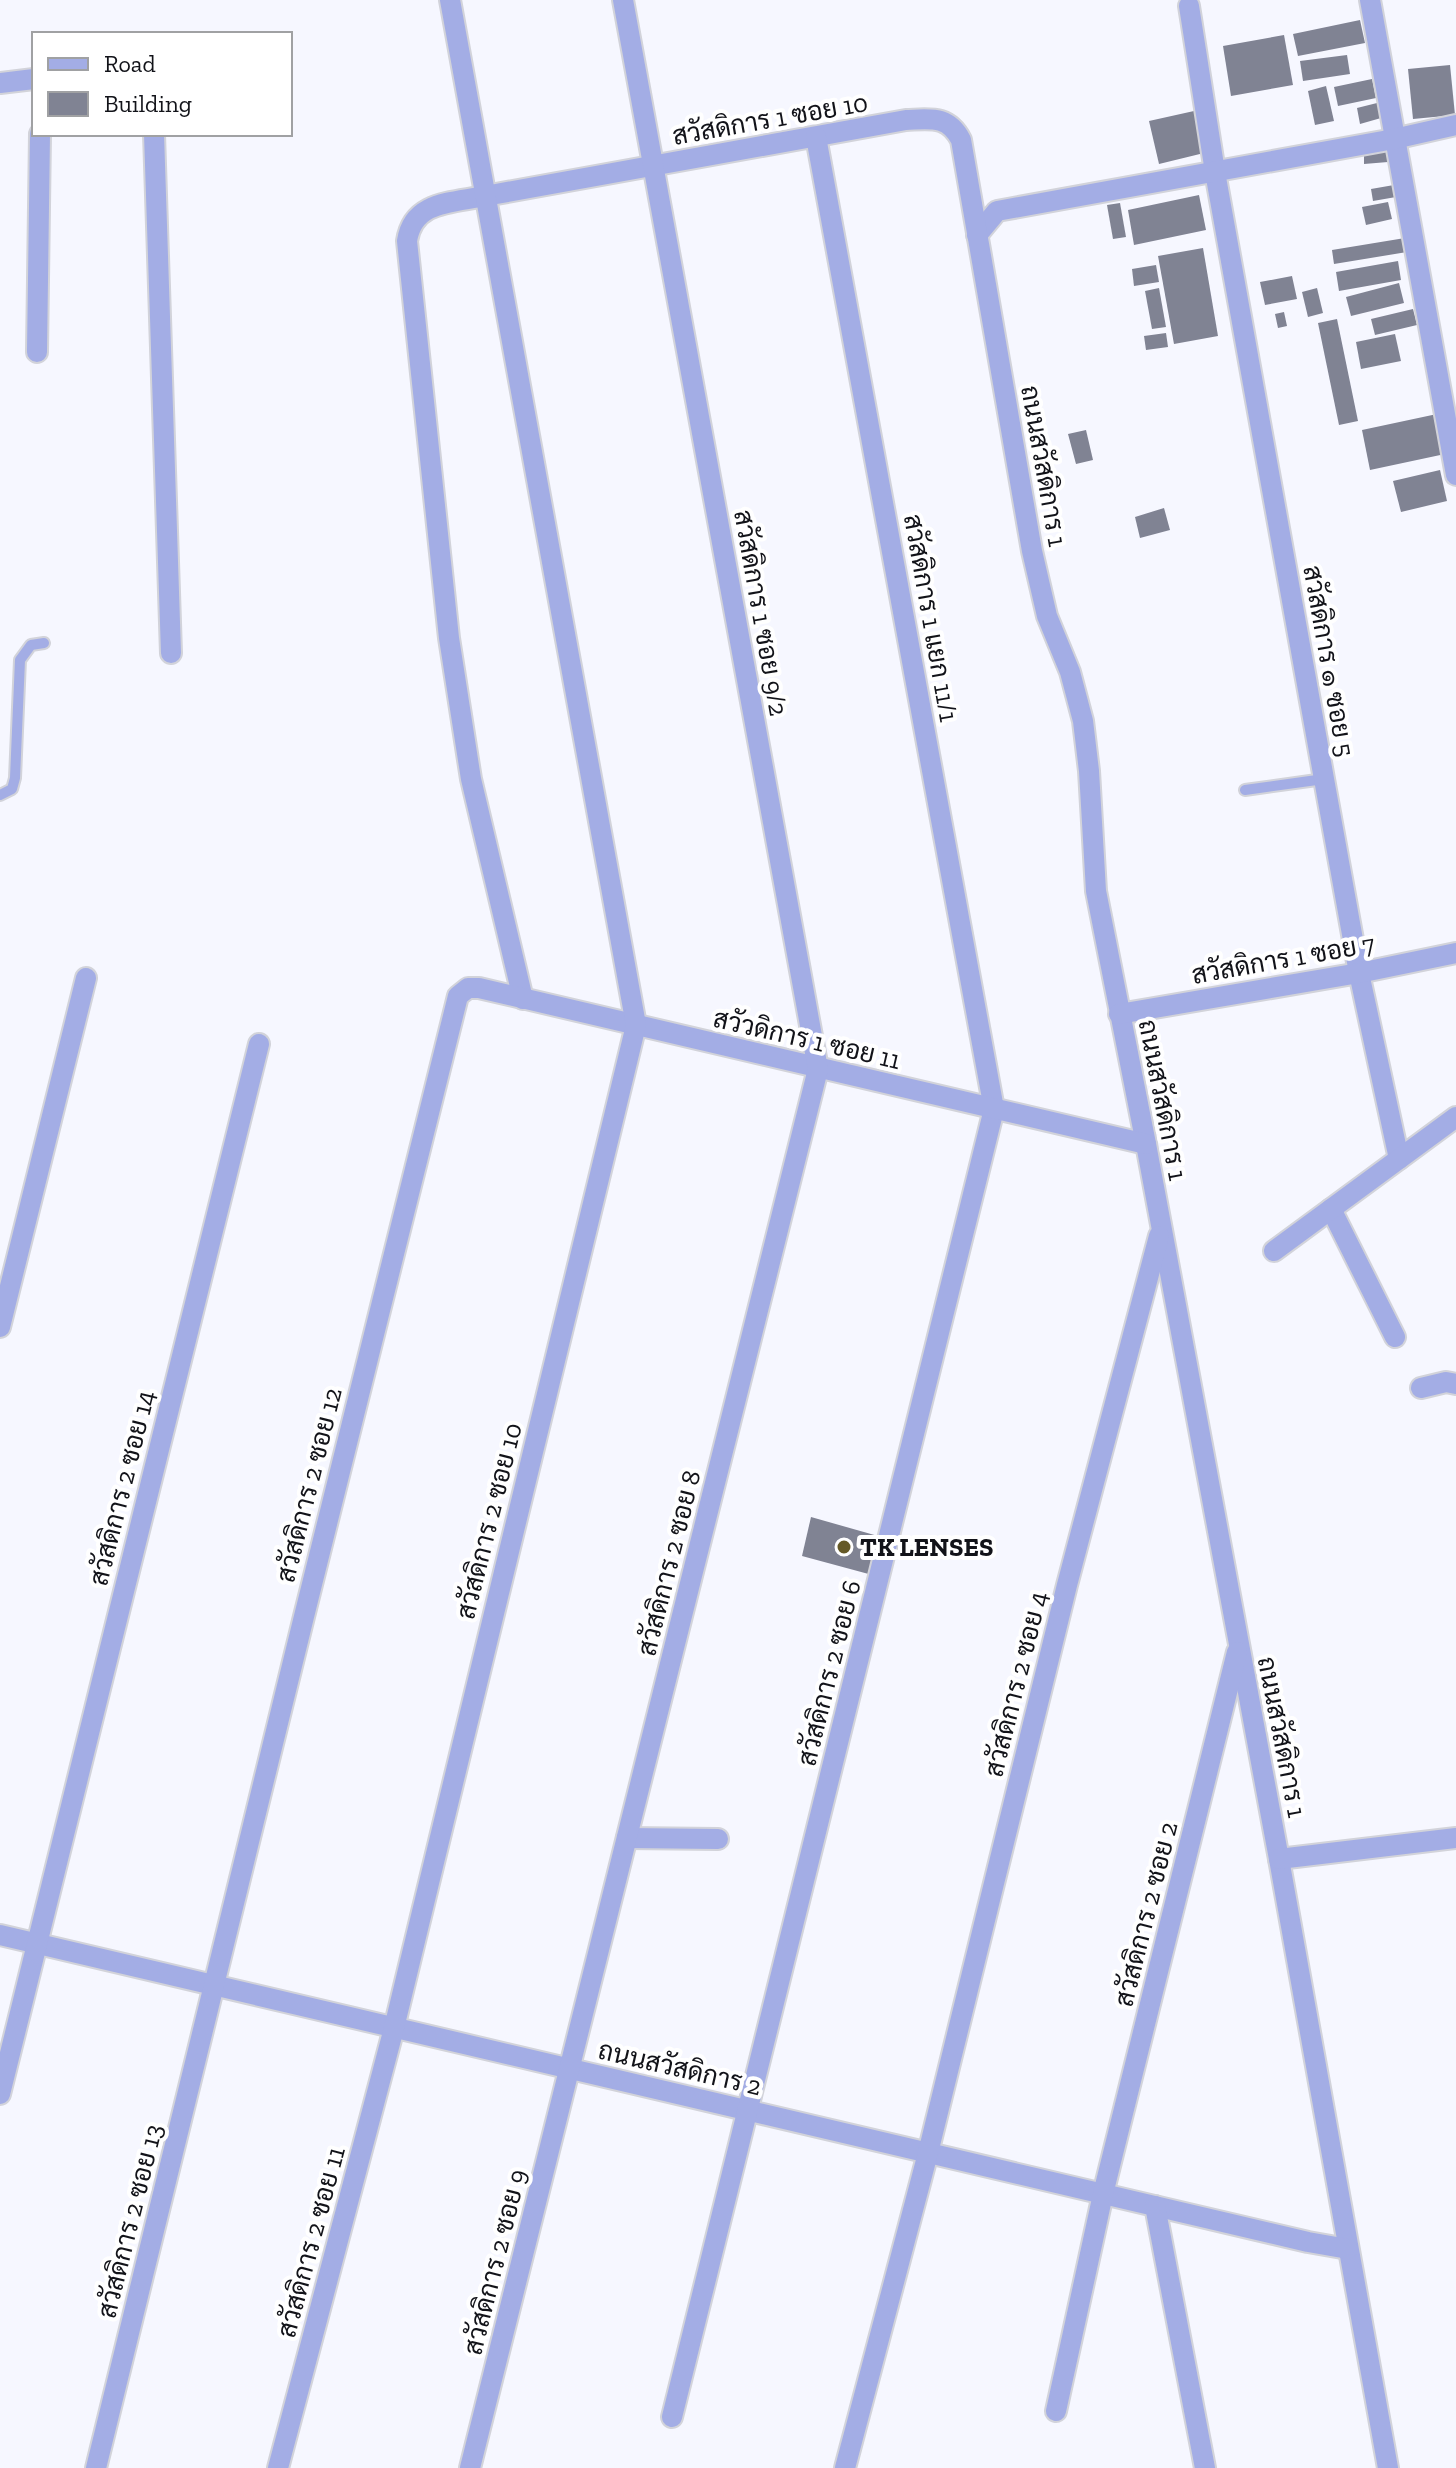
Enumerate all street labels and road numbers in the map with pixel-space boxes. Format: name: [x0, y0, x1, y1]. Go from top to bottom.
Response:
street label: สวัสดิการ 1 ซอย 10: [670, 86, 870, 152]
street label: ถนนสวัสดิการ 1: [1014, 383, 1074, 549]
street label: สวัสดิการ 1 ซอย 9/2: [727, 507, 795, 719]
street label: สวัสดิการ 1 แยก 11/1: [897, 512, 965, 724]
street label: สวัสดิการ ๑ ซอย 5: [1296, 563, 1362, 759]
street label: สวัสดิการ 1 ซอย 7: [1189, 927, 1377, 991]
street label: สวัวดิการ 1 ซอย 11: [710, 1002, 904, 1076]
street label: ถนนสวัสดิการ 1: [1132, 1017, 1194, 1183]
street label: สวัสดิการ 2 ซอย 12: [269, 1384, 349, 1586]
street label: สวัสดิการ 2 ซอย 14: [82, 1387, 162, 1589]
street label: สวัสดิการ 2 ซอย 10: [449, 1419, 529, 1623]
street label: สวัสดิการ 2 ซอย 8: [630, 1467, 708, 1659]
street label: สวัสดิการ 2 ซอย 6: [790, 1577, 868, 1769]
street label: สวัสดิการ 2 ซอย 4: [977, 1588, 1055, 1780]
street label: ถนนสวัสดิการ 1: [1251, 1654, 1313, 1820]
street label: สวัสดิการ 2 ซอย 2: [1108, 1818, 1184, 2010]
street label: ถนนสวัสดิการ 2: [595, 2034, 765, 2102]
street label: สวัสดิการ 2 ซอย 13: [90, 2121, 170, 2321]
street label: สวัสดิการ 2 ซอย 11: [270, 2143, 352, 2341]
street label: สวัสดิการ 2 ซอย 9: [456, 2166, 534, 2358]

